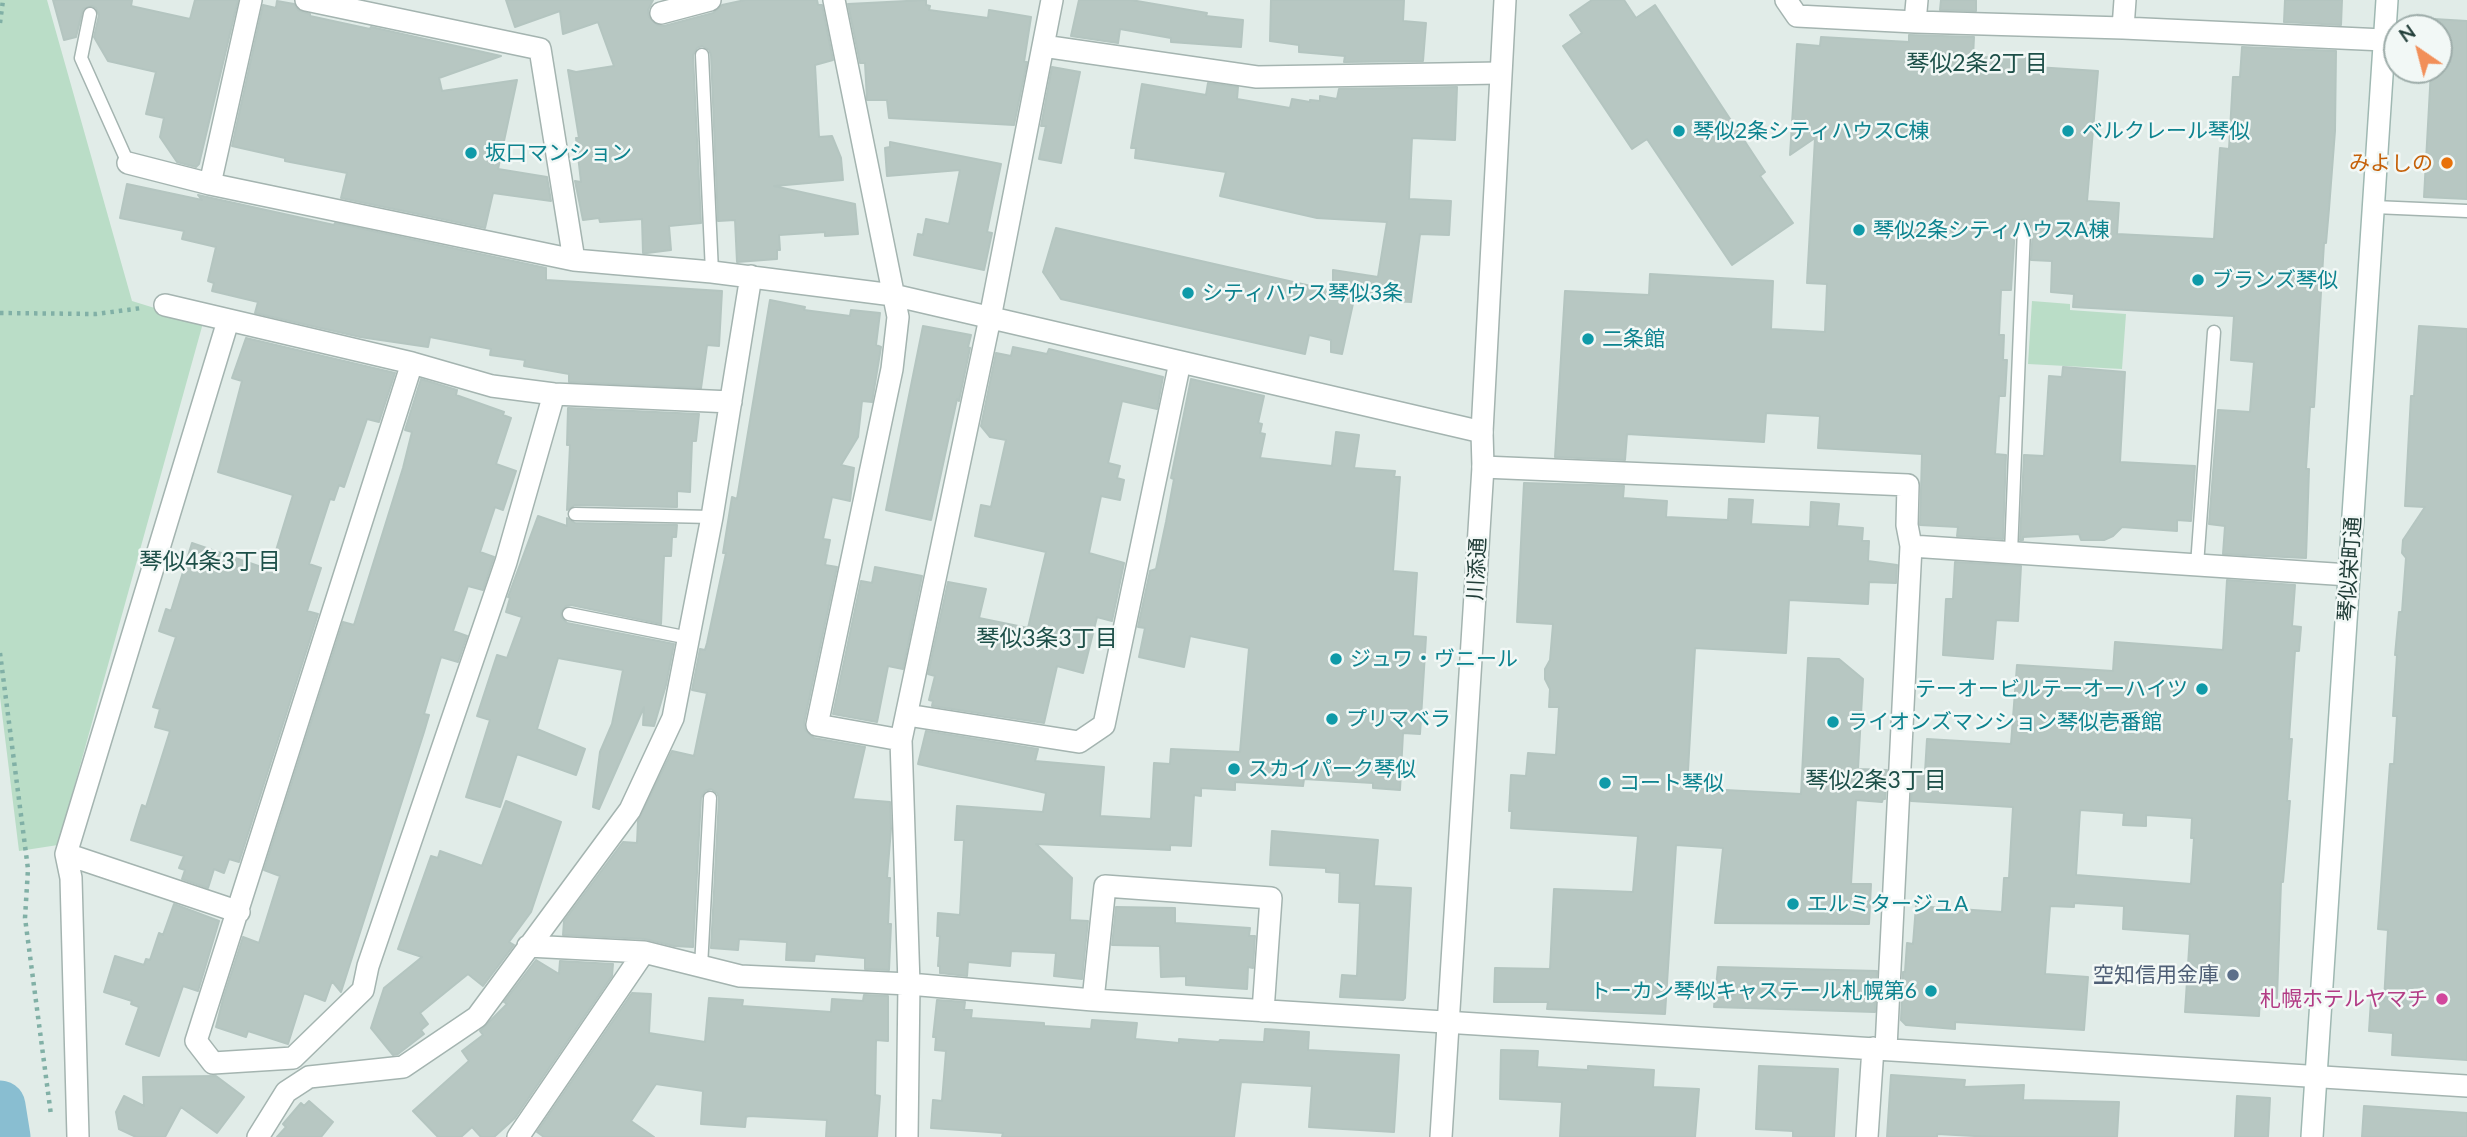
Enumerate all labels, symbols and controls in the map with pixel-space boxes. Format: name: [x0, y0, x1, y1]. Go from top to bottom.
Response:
north arrow: [2383, 14, 2453, 84]
text: N: [2394, 19, 2419, 47]
district label: 琴似2条2丁目: [1906, 50, 2048, 78]
place label: 琴似2条シティハウスC棟: [1693, 118, 1929, 144]
place label: ベルクレール琴似: [2082, 118, 2250, 144]
marker: 琴似2条シティハウスC棟: [1671, 123, 1687, 139]
marker: ベルクレール琴似: [2060, 123, 2076, 139]
place label: 坂口マンション: [485, 140, 632, 166]
marker: 坂口マンション: [463, 145, 479, 161]
place label: みよしの: [2349, 150, 2433, 176]
marker: みよしの: [2439, 155, 2455, 171]
place label: 琴似2条シティハウスA棟: [1873, 217, 2109, 243]
marker: 琴似2条シティハウスA棟: [1851, 222, 1867, 238]
place label: ブランズ琴似: [2212, 267, 2338, 293]
marker: ブランズ琴似: [2190, 272, 2206, 288]
place label: シティハウス琴似3条: [1202, 280, 1403, 306]
marker: シティハウス琴似3条: [1180, 285, 1196, 301]
place label: 二条館: [1602, 326, 1665, 352]
marker: 二条館: [1580, 331, 1596, 347]
street label: 琴似栄町通: [2334, 516, 2366, 622]
street label: 川添通: [1463, 537, 1491, 601]
district label: 琴似4条3丁目: [139, 548, 281, 576]
district label: 琴似3条3丁目: [976, 625, 1118, 653]
place label: ジュワ・ヴニール: [1350, 646, 1518, 672]
marker: ジュワ・ヴニール: [1328, 651, 1344, 667]
place label: テーオービルテーオーハイツ: [1915, 676, 2188, 702]
marker: テーオービルテーオーハイツ: [2194, 681, 2210, 697]
place label: プリマベラ: [1346, 706, 1451, 732]
place label: ライオンズマンション琴似壱番館: [1847, 709, 2162, 735]
marker: プリマベラ: [1324, 711, 1340, 727]
marker: ライオンズマンション琴似壱番館: [1825, 714, 1841, 730]
place label: スカイパーク琴似: [1248, 756, 1416, 782]
marker: スカイパーク琴似: [1226, 761, 1242, 777]
district label: 琴似2条3丁目: [1805, 767, 1947, 795]
place label: コート琴似: [1619, 770, 1724, 796]
marker: コート琴似: [1597, 775, 1613, 791]
place label: エルミタージュA: [1807, 891, 1968, 917]
marker: エルミタージュA: [1785, 896, 1801, 912]
place label: 空知信用金庫: [2093, 962, 2219, 988]
marker: 空知信用金庫: [2225, 967, 2241, 983]
place label: トーカン琴似キャステール札幌第6: [1590, 978, 1917, 1004]
marker: トーカン琴似キャステール札幌第6: [1923, 983, 1939, 999]
place label: 札幌ホテルヤマチ: [2260, 986, 2428, 1012]
marker: 札幌ホテルヤマチ: [2434, 991, 2450, 1007]

